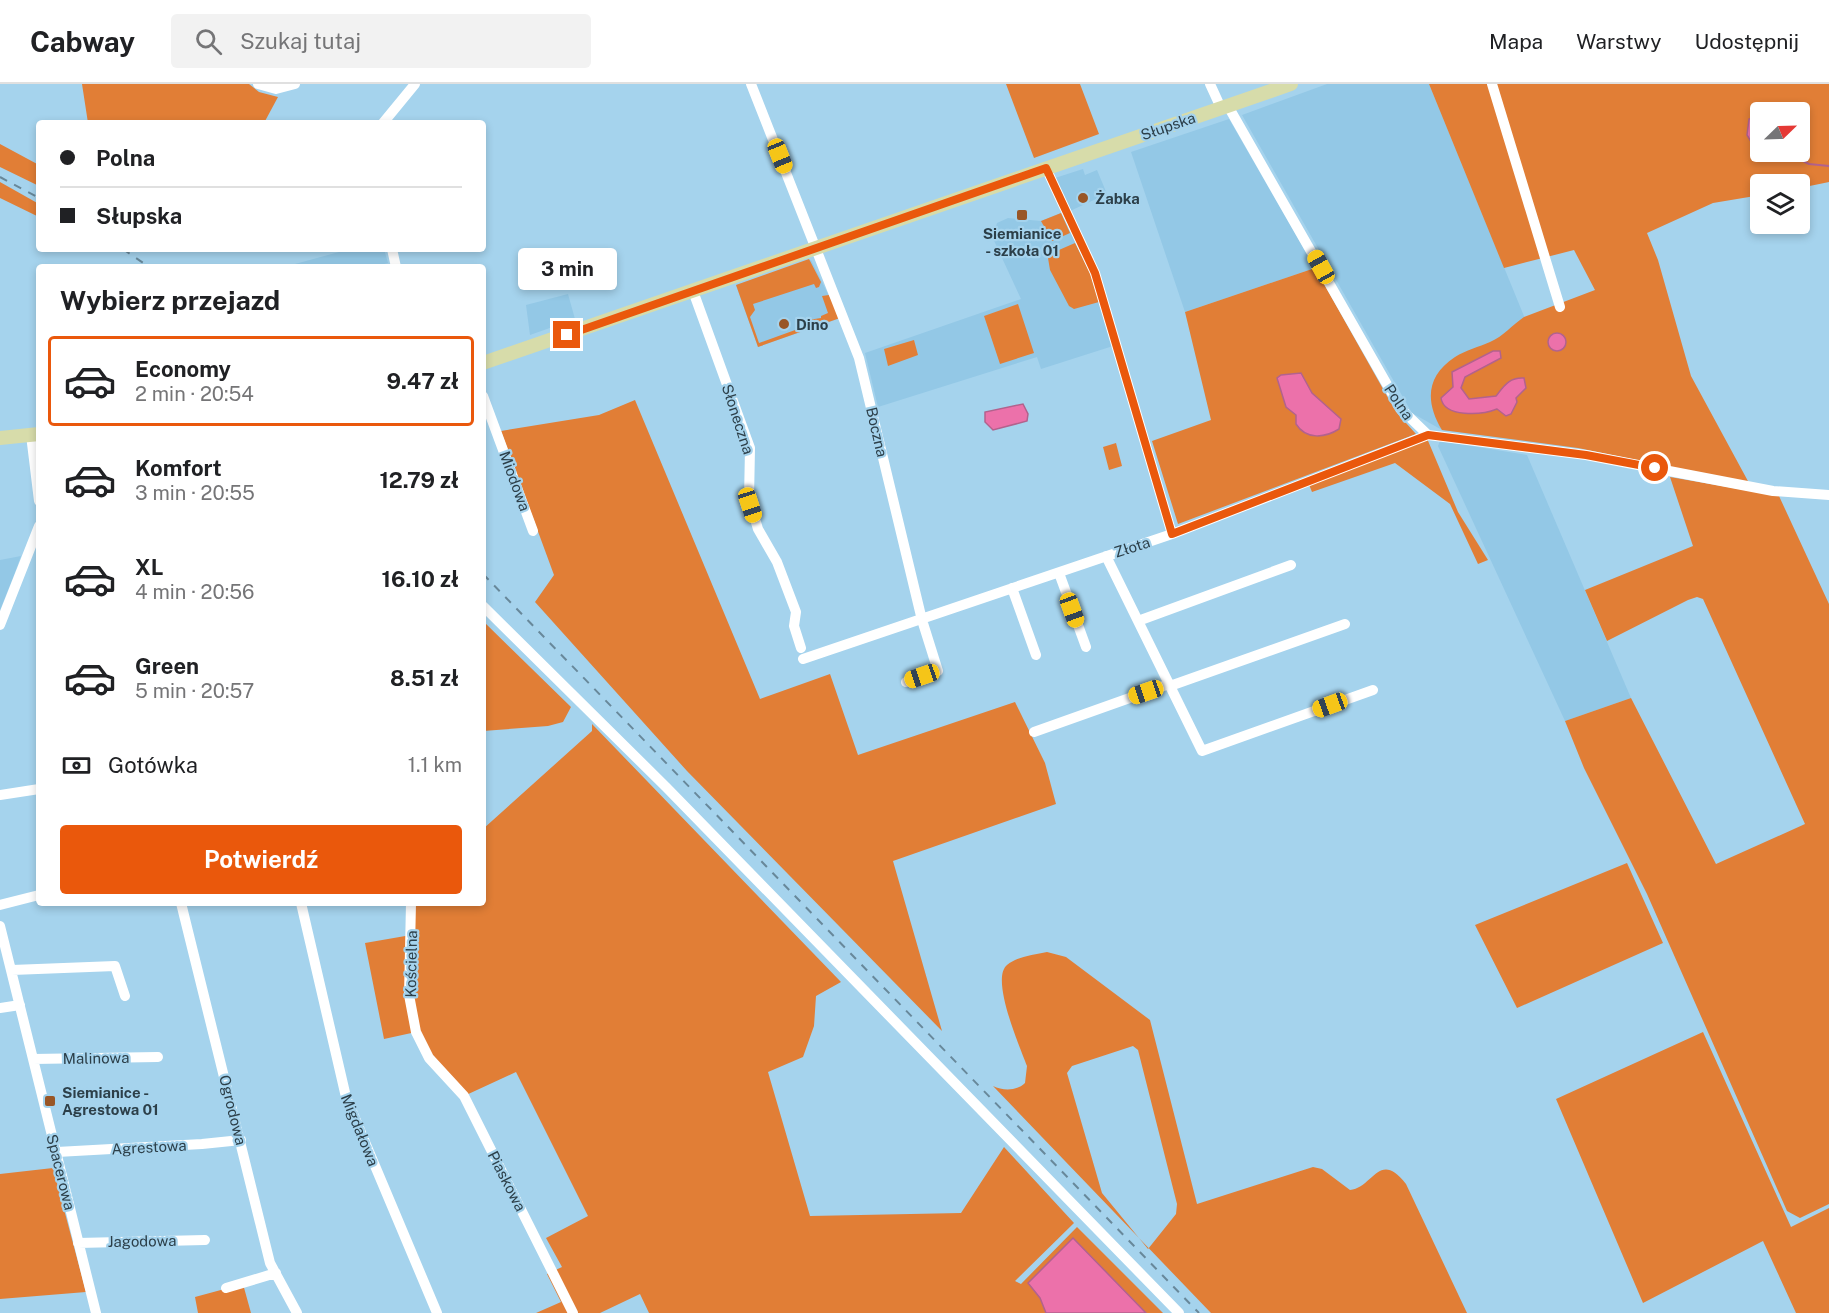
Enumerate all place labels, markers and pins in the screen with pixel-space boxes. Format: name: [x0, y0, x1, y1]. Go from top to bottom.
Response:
place label: Żabka: [1095, 190, 1140, 207]
marker: Żabka: [1076, 191, 1090, 205]
marker: Siemianice - szkoła 01: [1015, 208, 1029, 222]
place label: Siemianice - szkoła 01: [983, 225, 1061, 259]
place label: Dino: [796, 316, 829, 333]
marker: Dino: [777, 317, 791, 331]
place label: Siemianice - Agrestowa 01: [62, 1084, 159, 1118]
marker: Siemianice - Agrestowa 01: [43, 1094, 57, 1108]

